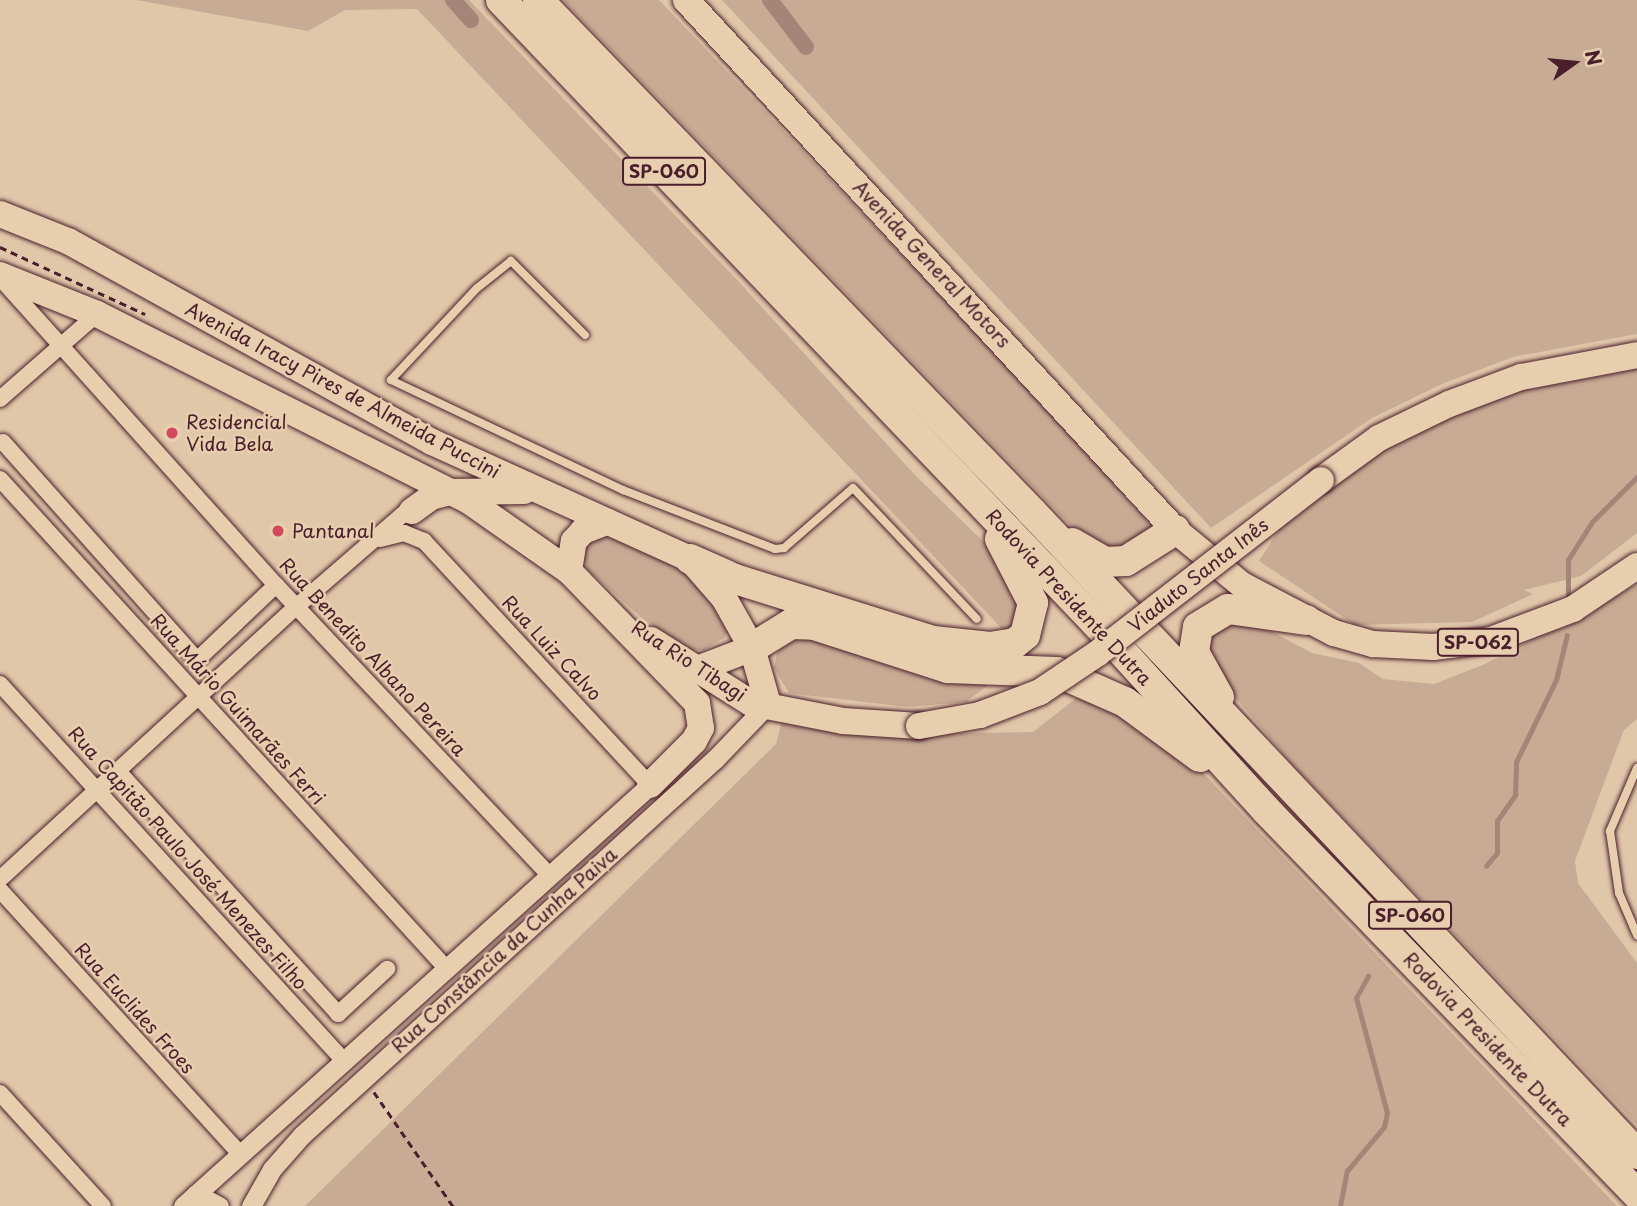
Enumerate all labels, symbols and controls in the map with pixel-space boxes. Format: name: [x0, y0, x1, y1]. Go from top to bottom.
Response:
north arrow: [1539, 28, 1609, 98]
text: N: [1579, 47, 1610, 68]
road number: SP-060: [622, 156, 706, 186]
street label: Avenida General Motors: [848, 175, 1016, 353]
street label: Avenida Iracy Pires de Almeida Puccini: [181, 297, 505, 483]
place label: Residencial Vida Bela: [186, 411, 287, 455]
marker: Residencial Vida Bela: [164, 425, 180, 441]
street label: Rodovia Presidente Dutra: [981, 504, 1157, 690]
street label: Viaduto Santa Inês: [1122, 512, 1274, 638]
place label: Pantanal: [292, 520, 374, 542]
marker: Pantanal: [270, 523, 286, 539]
street label: Rua Benedito Albano Pereira: [275, 553, 471, 761]
street label: Rua Luiz Calvo: [497, 590, 607, 706]
street label: Rua Mário Guimarães Ferri: [146, 609, 330, 809]
street label: Rua Rio Tibagi: [626, 615, 752, 707]
road number: SP-062: [1436, 628, 1520, 656]
street label: Rua Capitão Paulo José Menezes Filho: [63, 721, 313, 995]
street label: Rua Constância da Cunha Paiva: [387, 843, 621, 1057]
road number: SP-060: [1368, 900, 1452, 930]
street label: Rua Euclides Froes: [70, 937, 200, 1079]
street label: Rodovia Presidente Dutra: [1399, 947, 1577, 1131]

